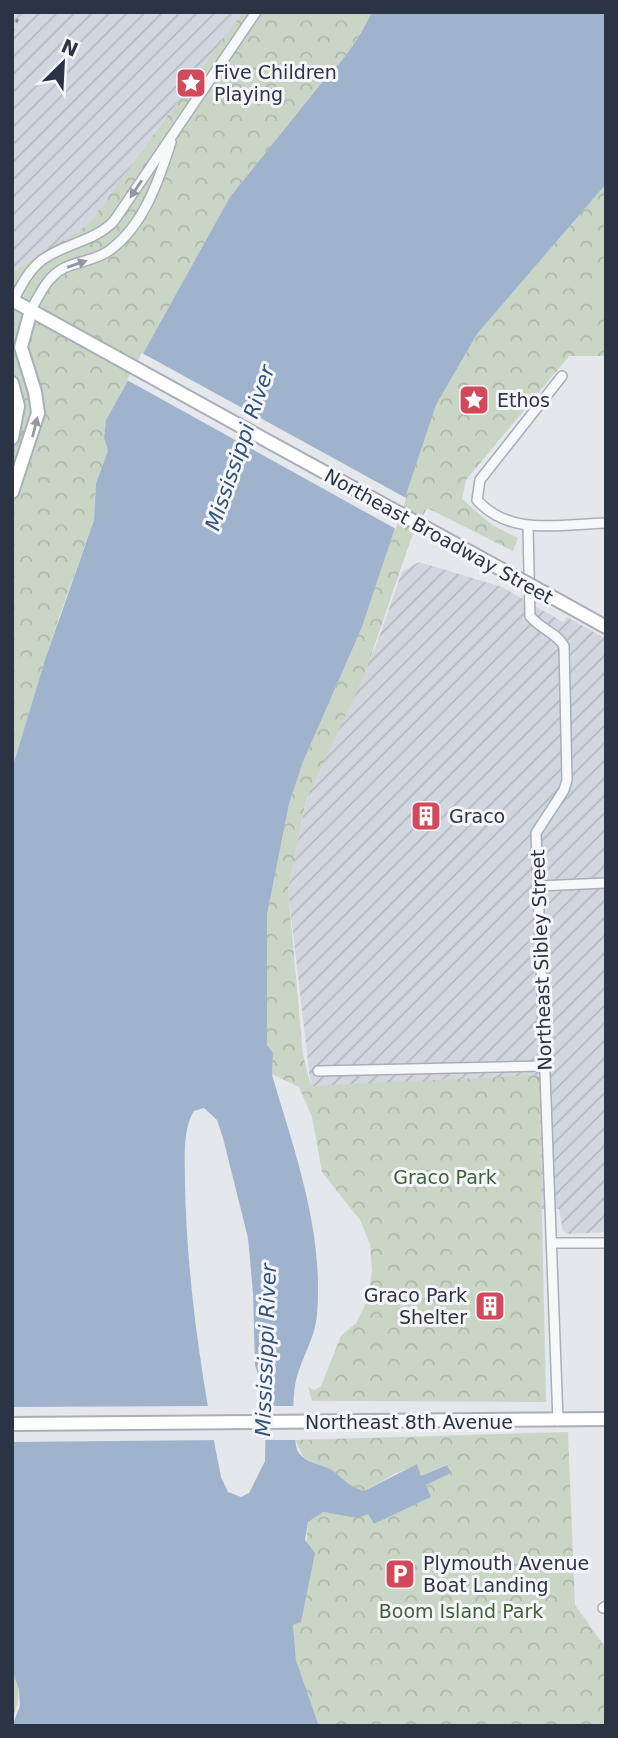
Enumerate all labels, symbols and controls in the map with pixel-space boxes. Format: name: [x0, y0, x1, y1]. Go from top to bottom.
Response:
north arrow: [28, 28, 98, 98]
text: N: [58, 34, 82, 61]
place label: Five Children Playing: [214, 61, 337, 105]
place icon: Five Children Playing: [174, 66, 208, 100]
one-way arrow: [129, 180, 143, 198]
one-way arrow: [67, 258, 88, 269]
water label: Mississippi River: [200, 361, 280, 534]
place icon: Ethos: [457, 383, 491, 417]
place label: Ethos: [497, 389, 550, 411]
one-way arrow: [30, 416, 41, 438]
street label: Northeast Broadway Street: [321, 464, 557, 608]
building icon: Graco: [409, 799, 443, 833]
place label: Graco: [449, 805, 505, 827]
street label: Northeast Sibley Street: [526, 849, 556, 1071]
park label: Graco Park: [393, 1166, 497, 1188]
water label: Mississippi River: [251, 1262, 281, 1437]
place label: Graco Park Shelter: [364, 1284, 467, 1328]
building icon: Graco Park Shelter: [473, 1289, 507, 1323]
street label: Northeast 8th Avenue: [305, 1411, 513, 1433]
place label: Plymouth Avenue Boat Landing: [423, 1552, 589, 1596]
parking icon: Plymouth Avenue Boat Landing: [383, 1557, 417, 1591]
park label: Boom Island Park: [379, 1600, 543, 1622]

